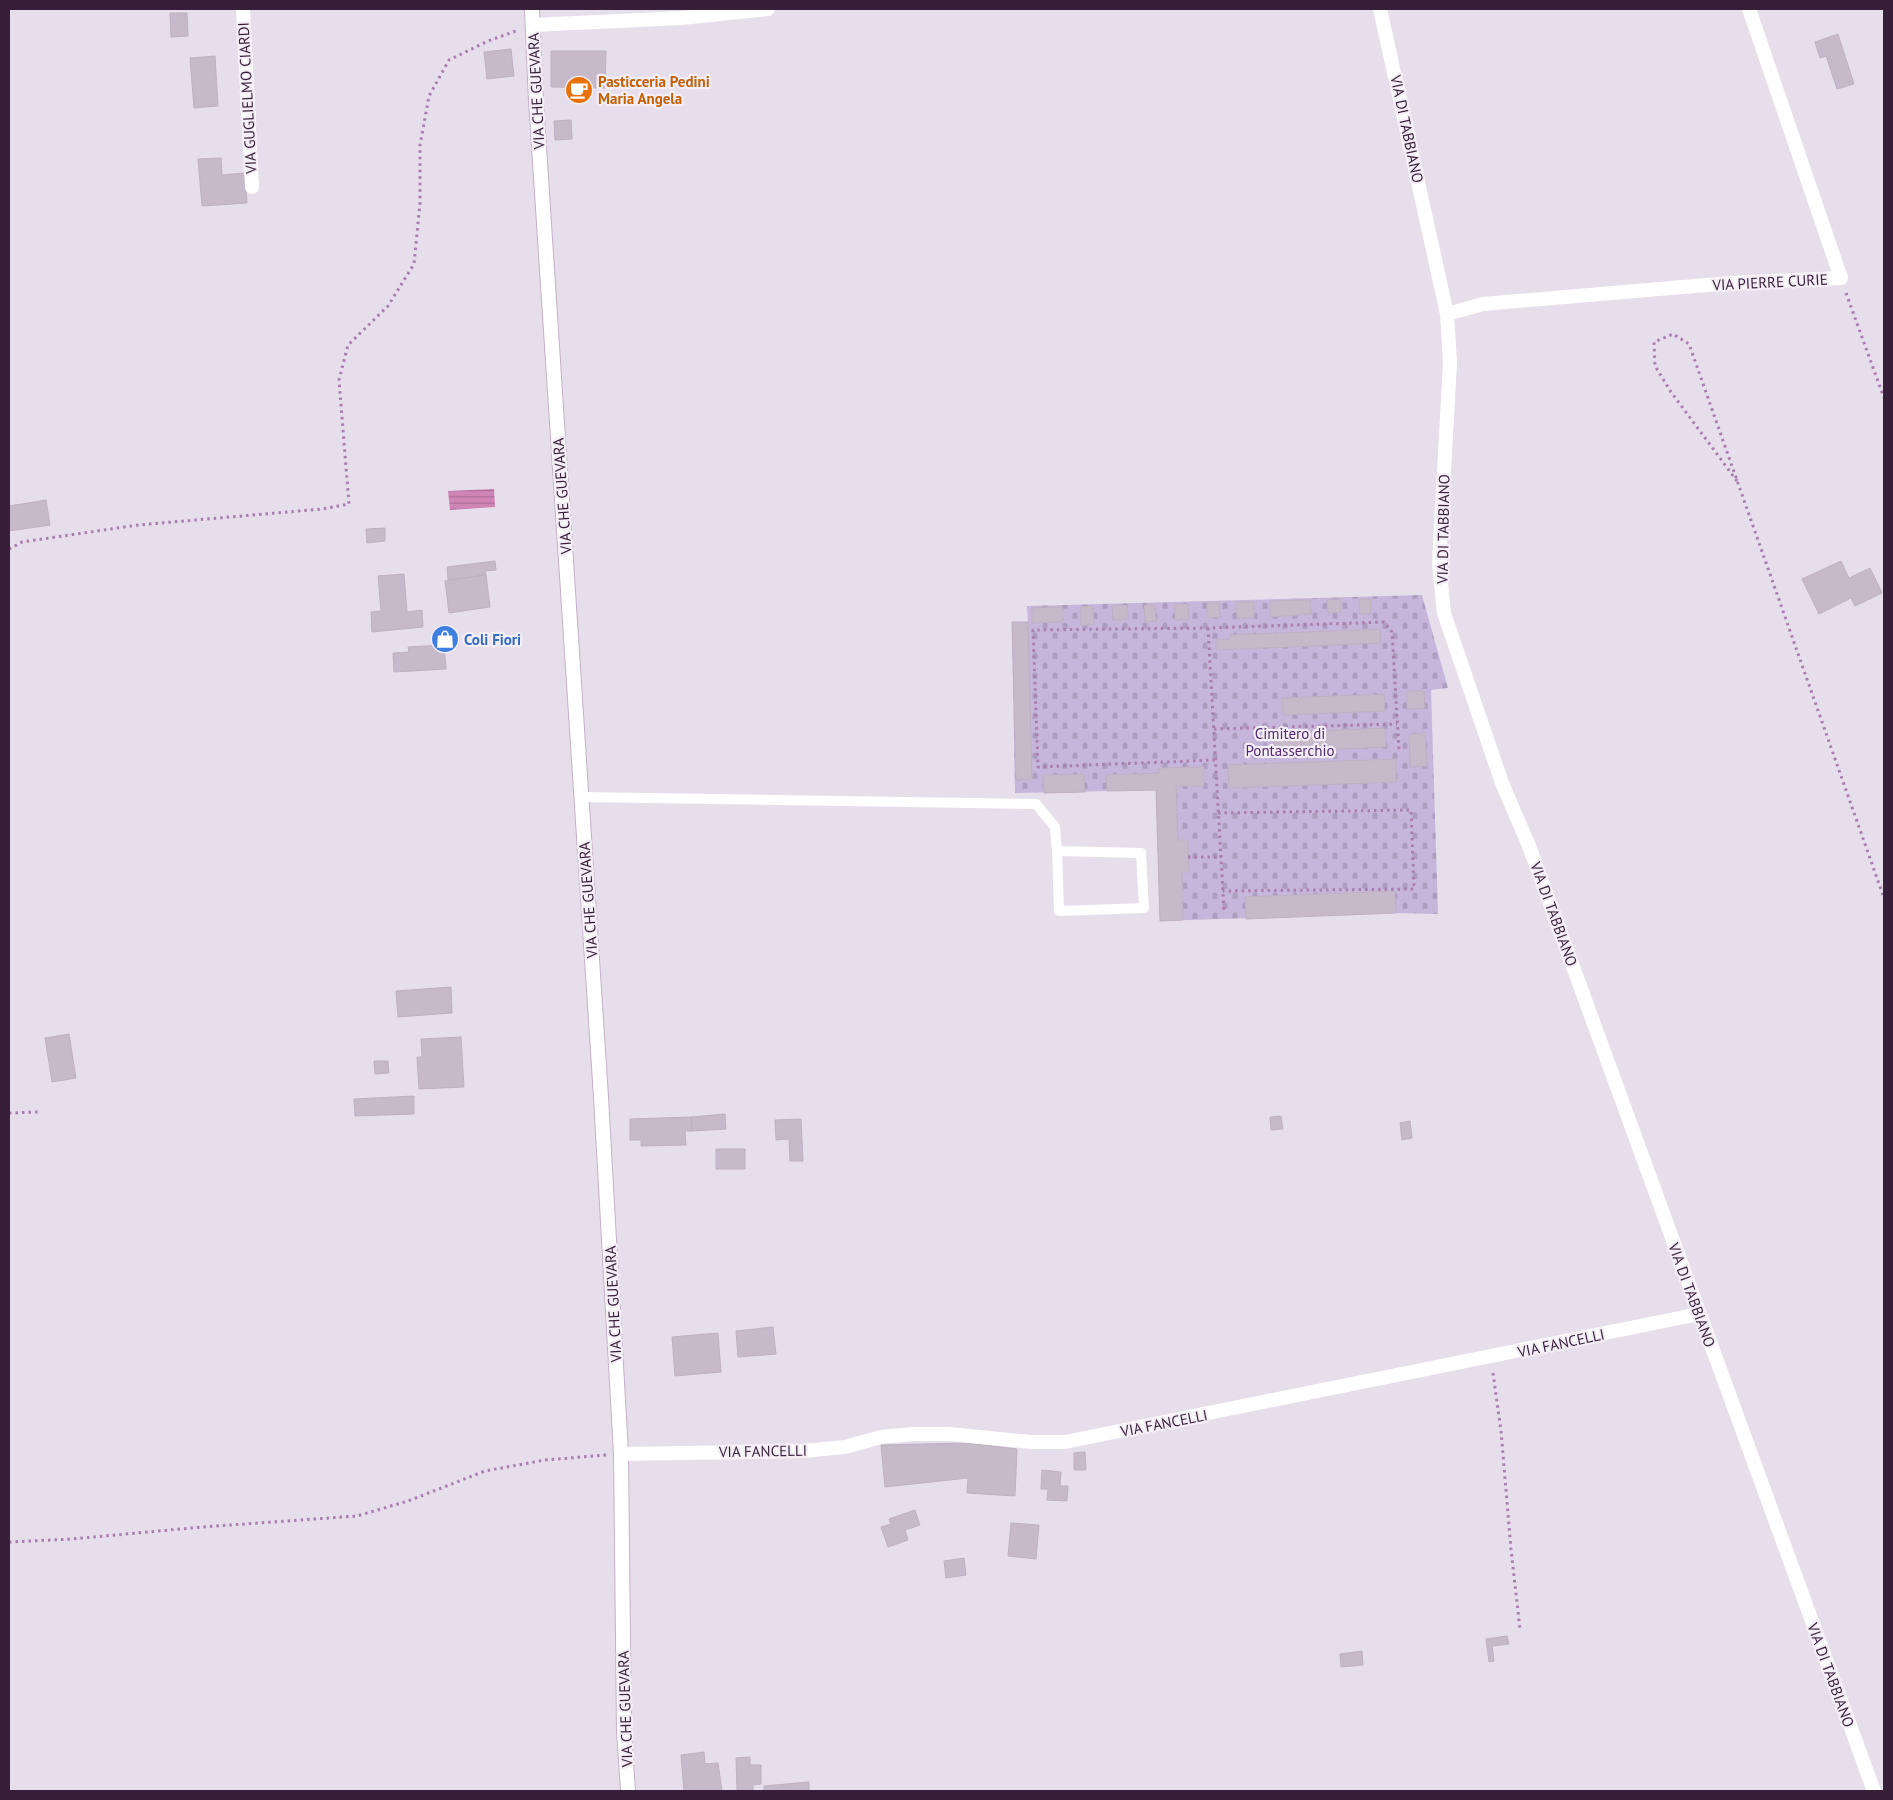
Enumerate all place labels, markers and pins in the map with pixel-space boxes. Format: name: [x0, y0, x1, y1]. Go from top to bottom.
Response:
place label: Pasticceria Pedini Maria Angela: [598, 72, 710, 108]
cafe icon: Pasticceria Pedini Maria Angela: [564, 75, 594, 105]
shop icon: Coli Fiori: [430, 624, 460, 654]
place label: Coli Fiori: [464, 630, 521, 649]

